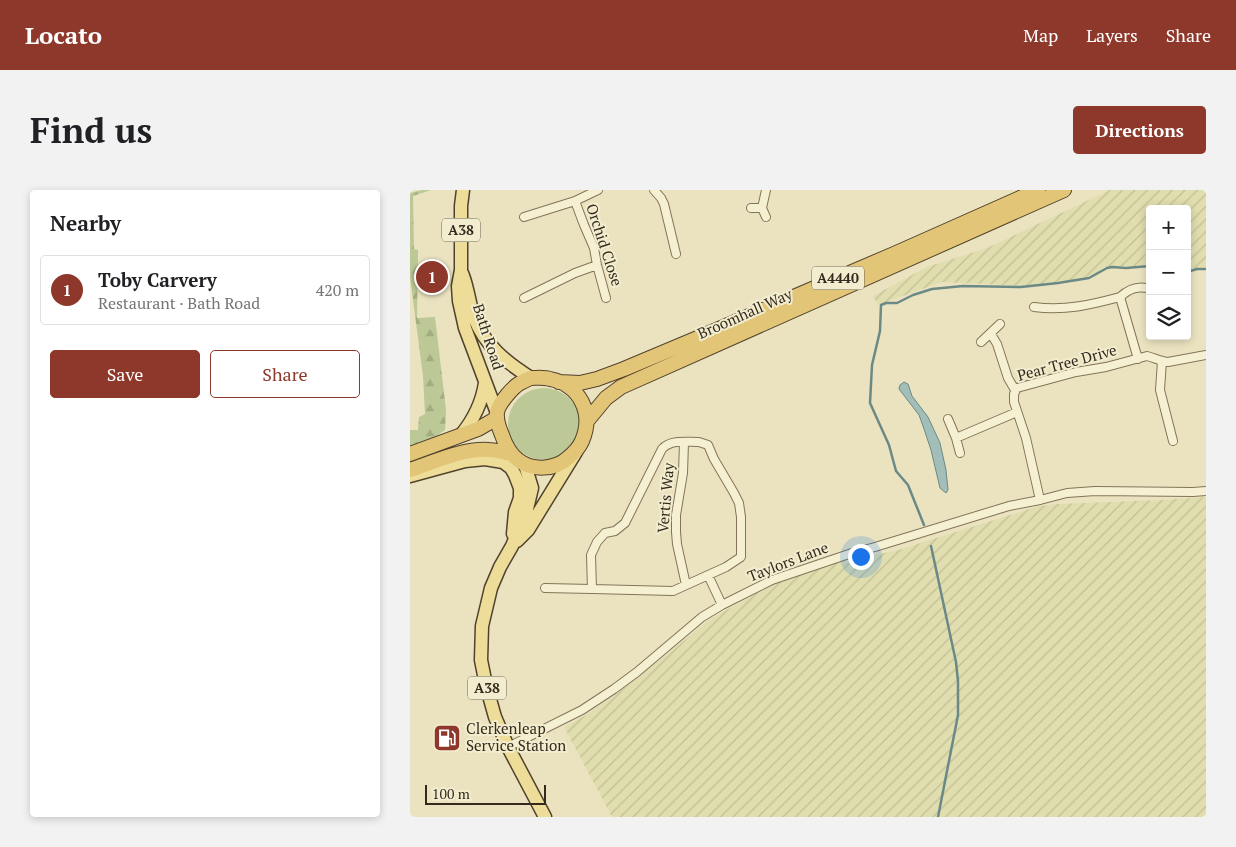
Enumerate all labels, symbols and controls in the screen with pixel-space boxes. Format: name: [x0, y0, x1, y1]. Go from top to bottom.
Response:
text: Locato: [25, 19, 102, 51]
text: Map: [1023, 23, 1058, 47]
text: Layers: [1086, 23, 1138, 47]
text: Share: [1166, 23, 1211, 47]
button: Directions: [1073, 106, 1206, 154]
text: Find us: [30, 107, 152, 153]
street label: Orchid Close: [582, 201, 628, 289]
map controls: [1146, 205, 1191, 340]
button: +: [1146, 205, 1191, 250]
text: Nearby: [50, 209, 121, 237]
road number: A38: [442, 218, 480, 242]
button: −: [1146, 250, 1191, 295]
pin: 1: [416, 258, 448, 296]
road number: A4440: [812, 266, 864, 290]
text: Toby Carvery: [98, 267, 217, 292]
text: 1: [62, 279, 72, 301]
text: 420 m: [316, 279, 359, 301]
street label: Broomhall Way: [694, 283, 796, 343]
text: Restaurant · Bath Road: [98, 292, 260, 314]
button: layers: [1146, 295, 1191, 340]
street label: Bath Road: [469, 301, 509, 372]
street label: Pear Tree Drive: [1015, 339, 1119, 385]
button: Save: [50, 350, 200, 398]
button: Share: [210, 350, 360, 398]
street label: Vertis Way: [652, 461, 678, 534]
street label: Taylors Lane: [744, 537, 831, 586]
your location: [848, 544, 874, 570]
road number: A38: [468, 676, 506, 699]
place label: Clerkenleap Service Station: [466, 718, 566, 755]
fuel station icon: Clerkenleap Service Station: [432, 723, 462, 753]
scale bar: [425, 782, 546, 805]
text: 100 m: [432, 784, 470, 803]

